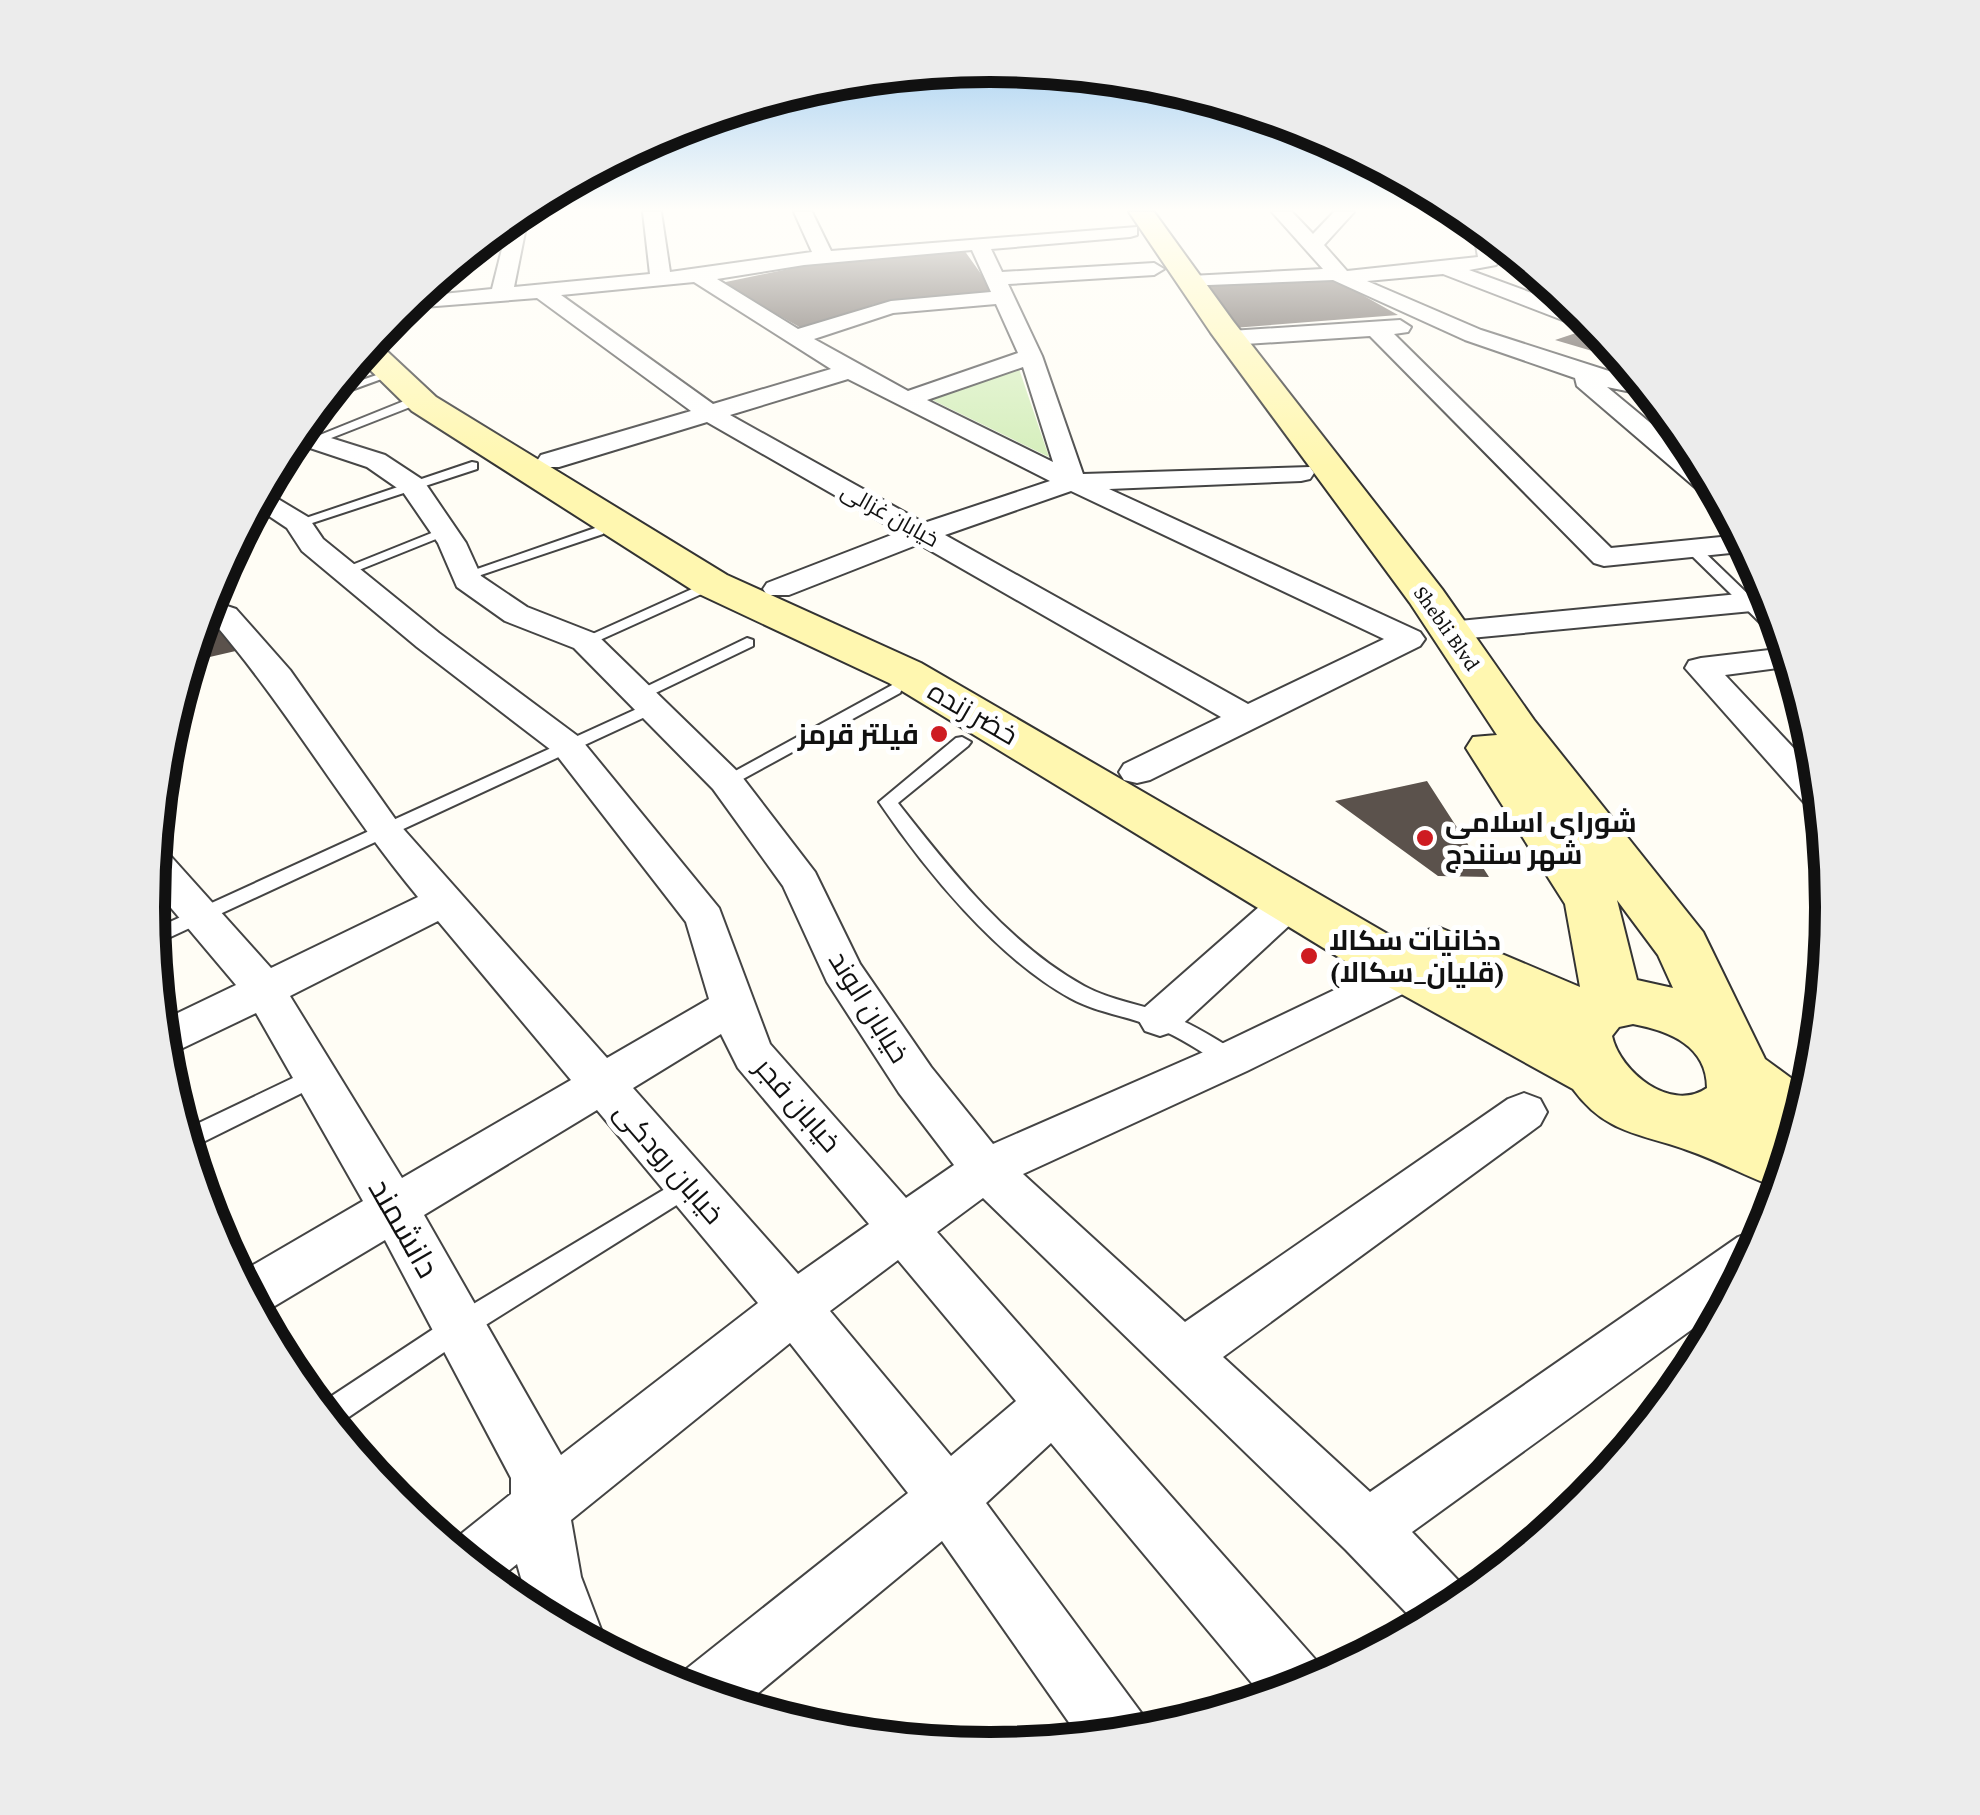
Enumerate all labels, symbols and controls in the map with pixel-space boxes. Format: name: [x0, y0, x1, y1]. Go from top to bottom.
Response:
street label: خیابان غزالی: [837, 478, 943, 553]
street label: Shebli Blvd: [1409, 581, 1486, 676]
street label: خضر زنده: [923, 675, 1023, 751]
place label: فیلتر قرمز: [797, 719, 919, 751]
marker: فیلتر قرمز: [928, 723, 950, 745]
place label: شورای اسلامی شهر سنندج: [1445, 807, 1637, 873]
marker: شورای اسلامی شهر سنندج: [1414, 827, 1436, 849]
place label: دخانیات سکالا (قلیان_سکالا): [1329, 925, 1505, 989]
marker: دخانیات سکالا (قلیان_سکالا): [1298, 945, 1320, 967]
street label: خیابان الوند: [822, 946, 915, 1069]
street label: خیابان فجر: [747, 1050, 847, 1159]
street label: خیابان رودکی: [607, 1096, 730, 1230]
street label: دانشمند: [361, 1172, 447, 1284]

